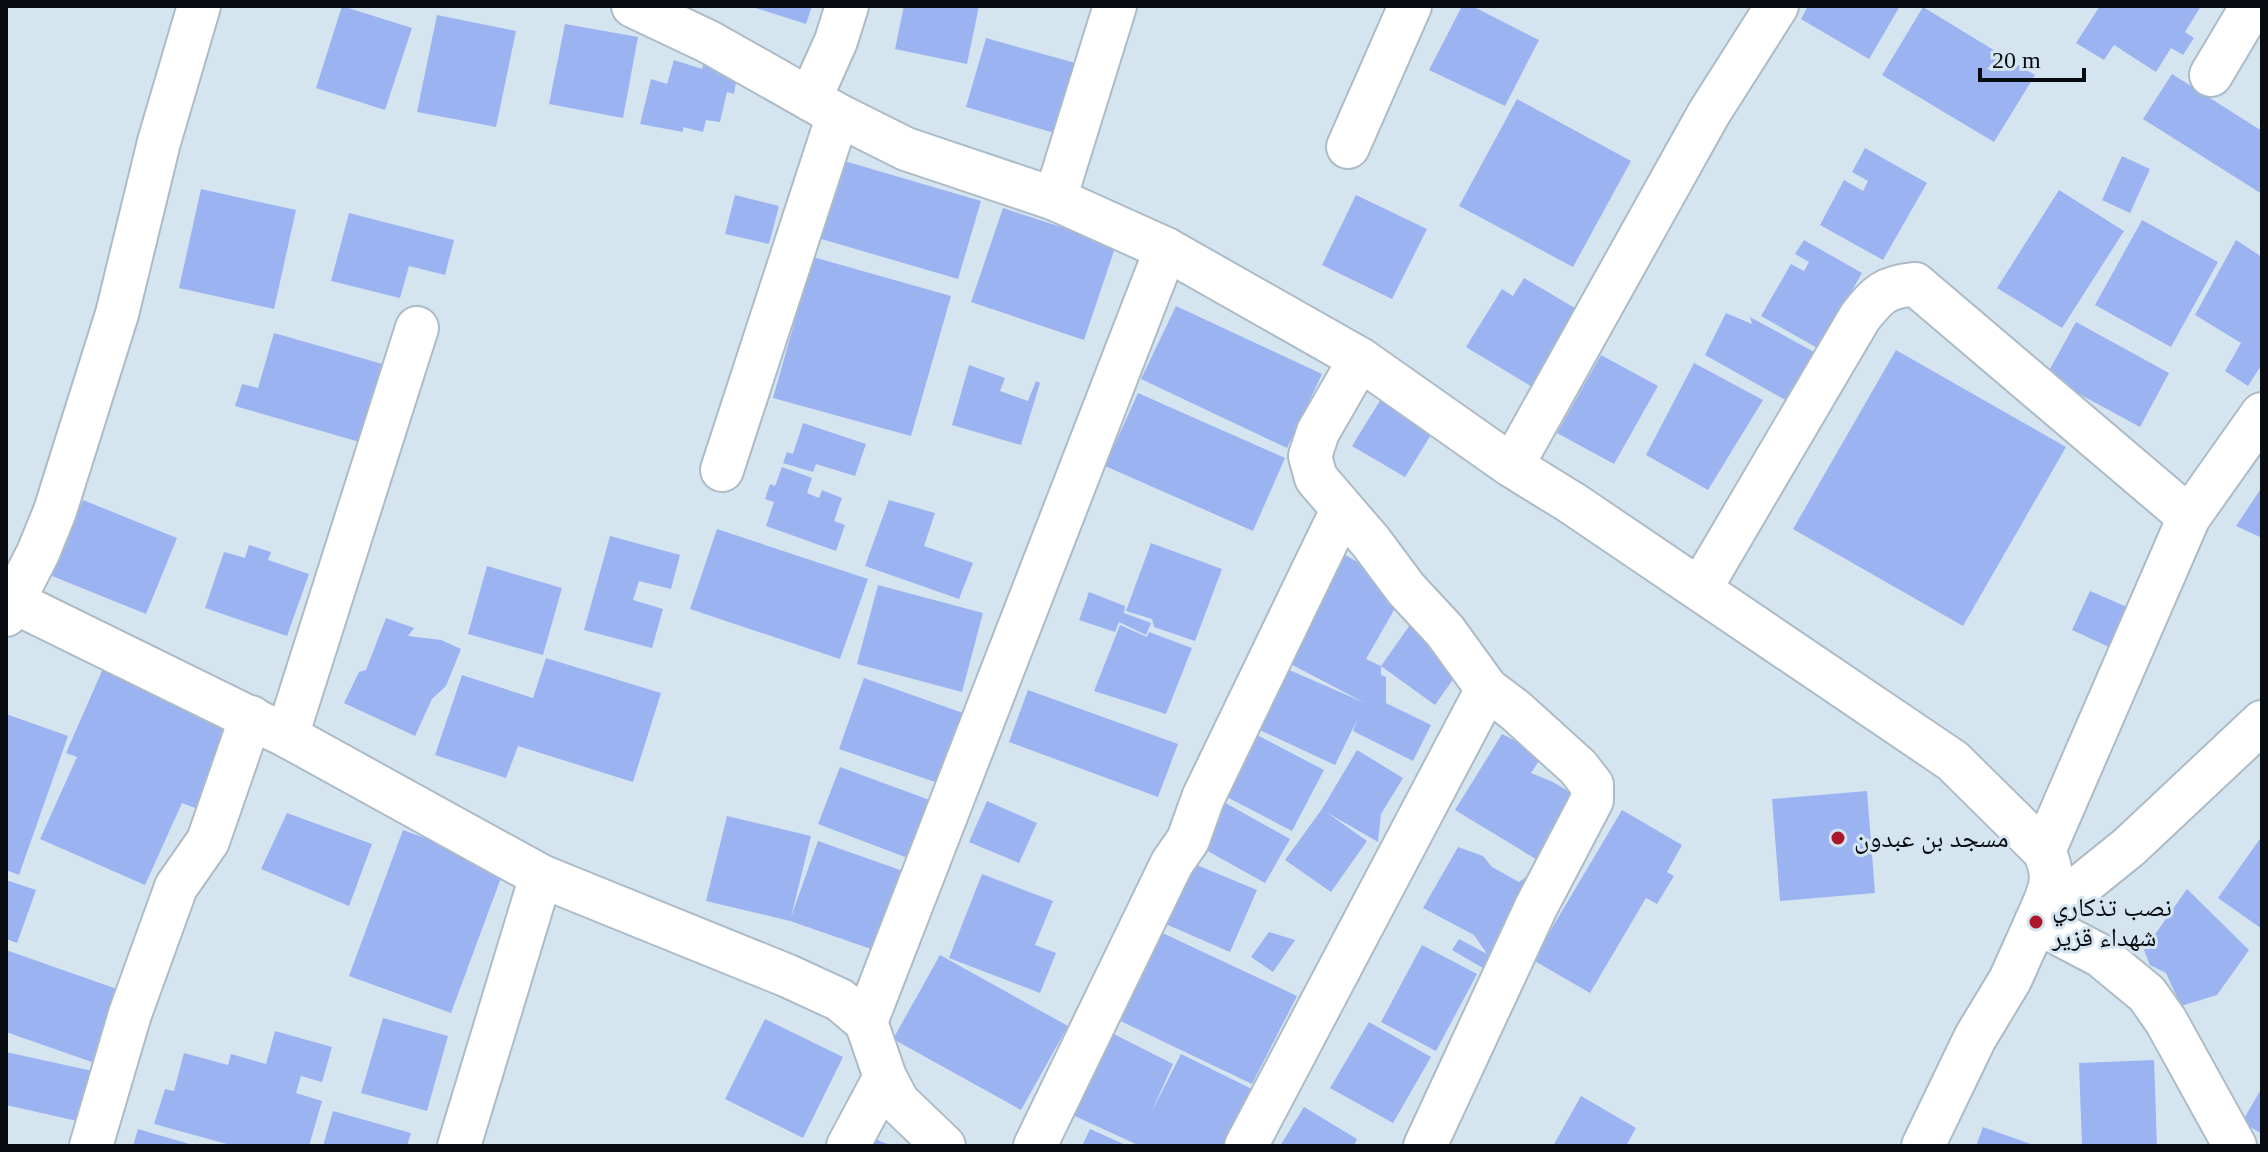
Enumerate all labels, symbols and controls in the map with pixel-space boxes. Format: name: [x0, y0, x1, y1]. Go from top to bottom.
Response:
scale bar: [1980, 32, 2084, 82]
text: 20 m: [1992, 47, 2041, 73]
place label: مسجد بن عبدون: [1854, 824, 2009, 854]
marker: مسجد بن عبدون: [1829, 829, 1847, 847]
place label: نصب تذكاري شهداء قزير: [2051, 893, 2172, 952]
marker: نصب تذكاري شهداء قزير: [2027, 913, 2045, 931]

